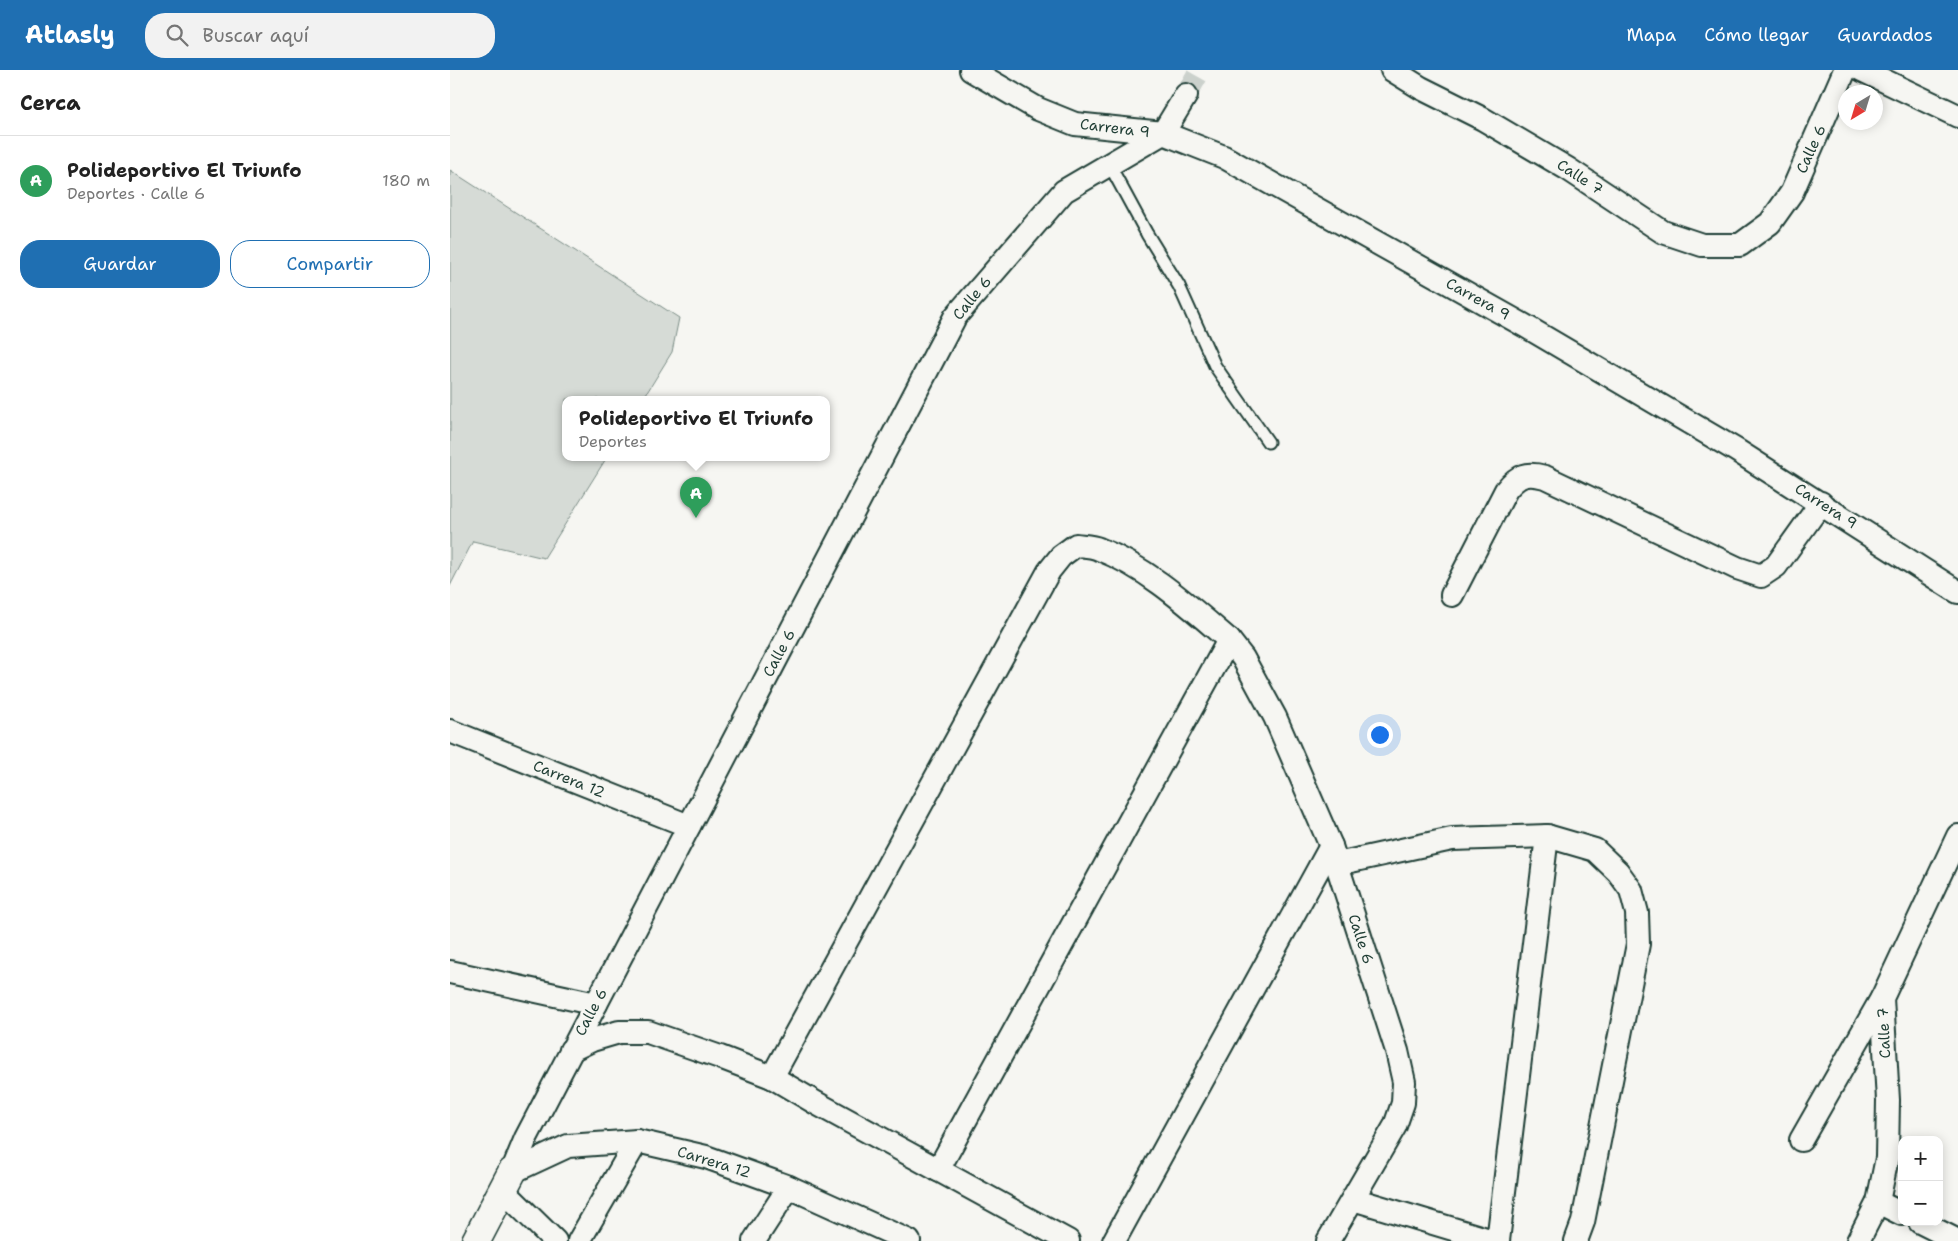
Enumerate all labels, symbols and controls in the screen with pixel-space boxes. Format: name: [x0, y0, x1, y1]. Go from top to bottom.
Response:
search box: [145, 13, 495, 58]
text: Atlasly: [25, 19, 115, 51]
icon: search: [163, 21, 191, 49]
text: Buscar aquí: [203, 23, 309, 48]
text: Mapa: [1626, 23, 1676, 47]
text: Cómo llegar: [1704, 23, 1809, 47]
text: Guardados: [1837, 23, 1933, 47]
north arrow: [1838, 85, 1883, 130]
text: Cerca: [20, 89, 81, 117]
street label: Carrera 9: [1079, 114, 1151, 142]
street label: Calle 6: [1791, 122, 1831, 176]
street label: Calle 7: [1553, 155, 1607, 199]
text: Polideportivo El Triunfo: [67, 158, 302, 183]
text: A: [30, 170, 42, 191]
text: 180 m: [382, 170, 430, 191]
text: Deportes · Calle 6: [67, 183, 205, 204]
button: Guardar: [20, 240, 220, 288]
button: Compartir: [230, 240, 430, 288]
street label: Calle 6: [948, 272, 996, 324]
street label: Carrera 9: [1442, 273, 1514, 325]
popup: [562, 396, 830, 461]
text: Polideportivo El Triunfo: [579, 406, 813, 431]
text: Deportes: [579, 431, 647, 452]
pin: A: [680, 477, 712, 518]
street label: Carrera 9: [1791, 478, 1861, 534]
street label: Calle 6: [758, 626, 800, 680]
your location: [1367, 722, 1393, 748]
street label: Carrera 12: [530, 756, 608, 802]
street label: Calle 6: [1344, 912, 1378, 966]
street label: Calle 6: [570, 985, 612, 1039]
street label: Calle 7: [1873, 1007, 1895, 1059]
map controls: [1898, 1136, 1943, 1226]
button: +: [1898, 1136, 1943, 1181]
street label: Carrera 12: [675, 1141, 753, 1183]
button: −: [1898, 1181, 1943, 1226]

